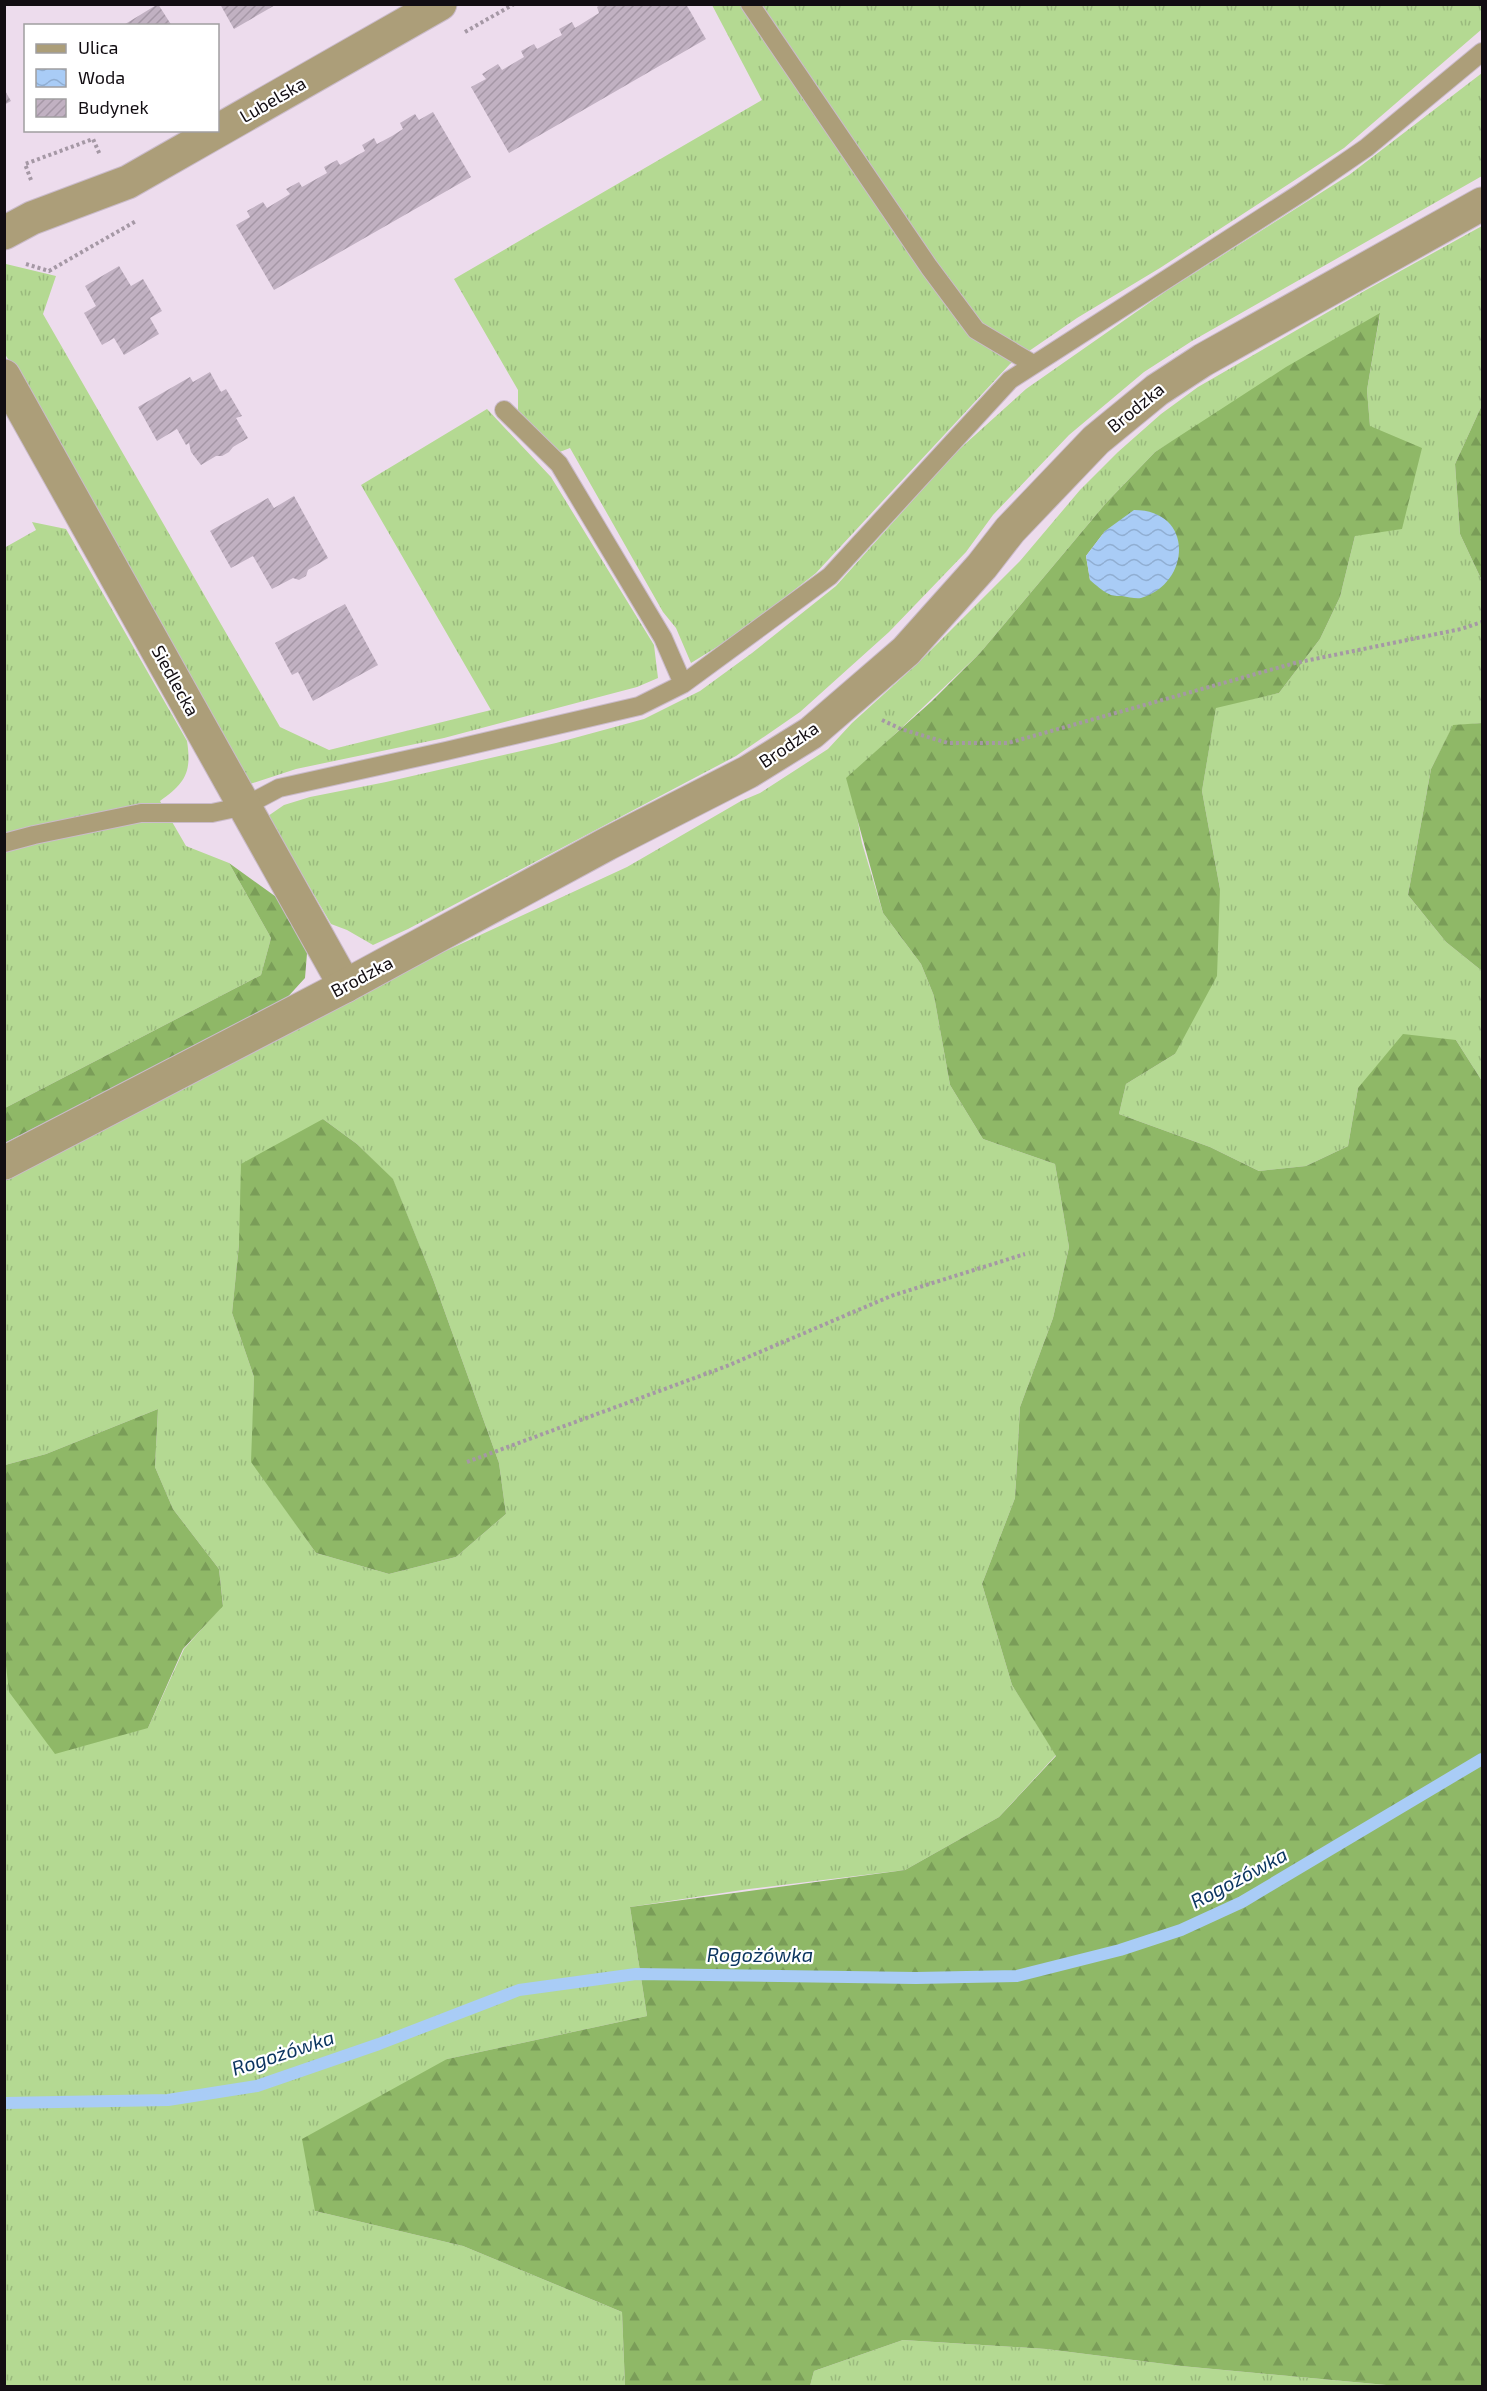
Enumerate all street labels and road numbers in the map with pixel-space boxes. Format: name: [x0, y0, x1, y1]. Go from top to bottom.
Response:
street label: Lubelska: [235, 71, 310, 127]
street label: Brodzka: [1102, 378, 1168, 437]
street label: Siedlecka: [147, 641, 204, 720]
street label: Brodzka: [755, 716, 822, 772]
street label: Brodzka: [327, 951, 396, 1002]

